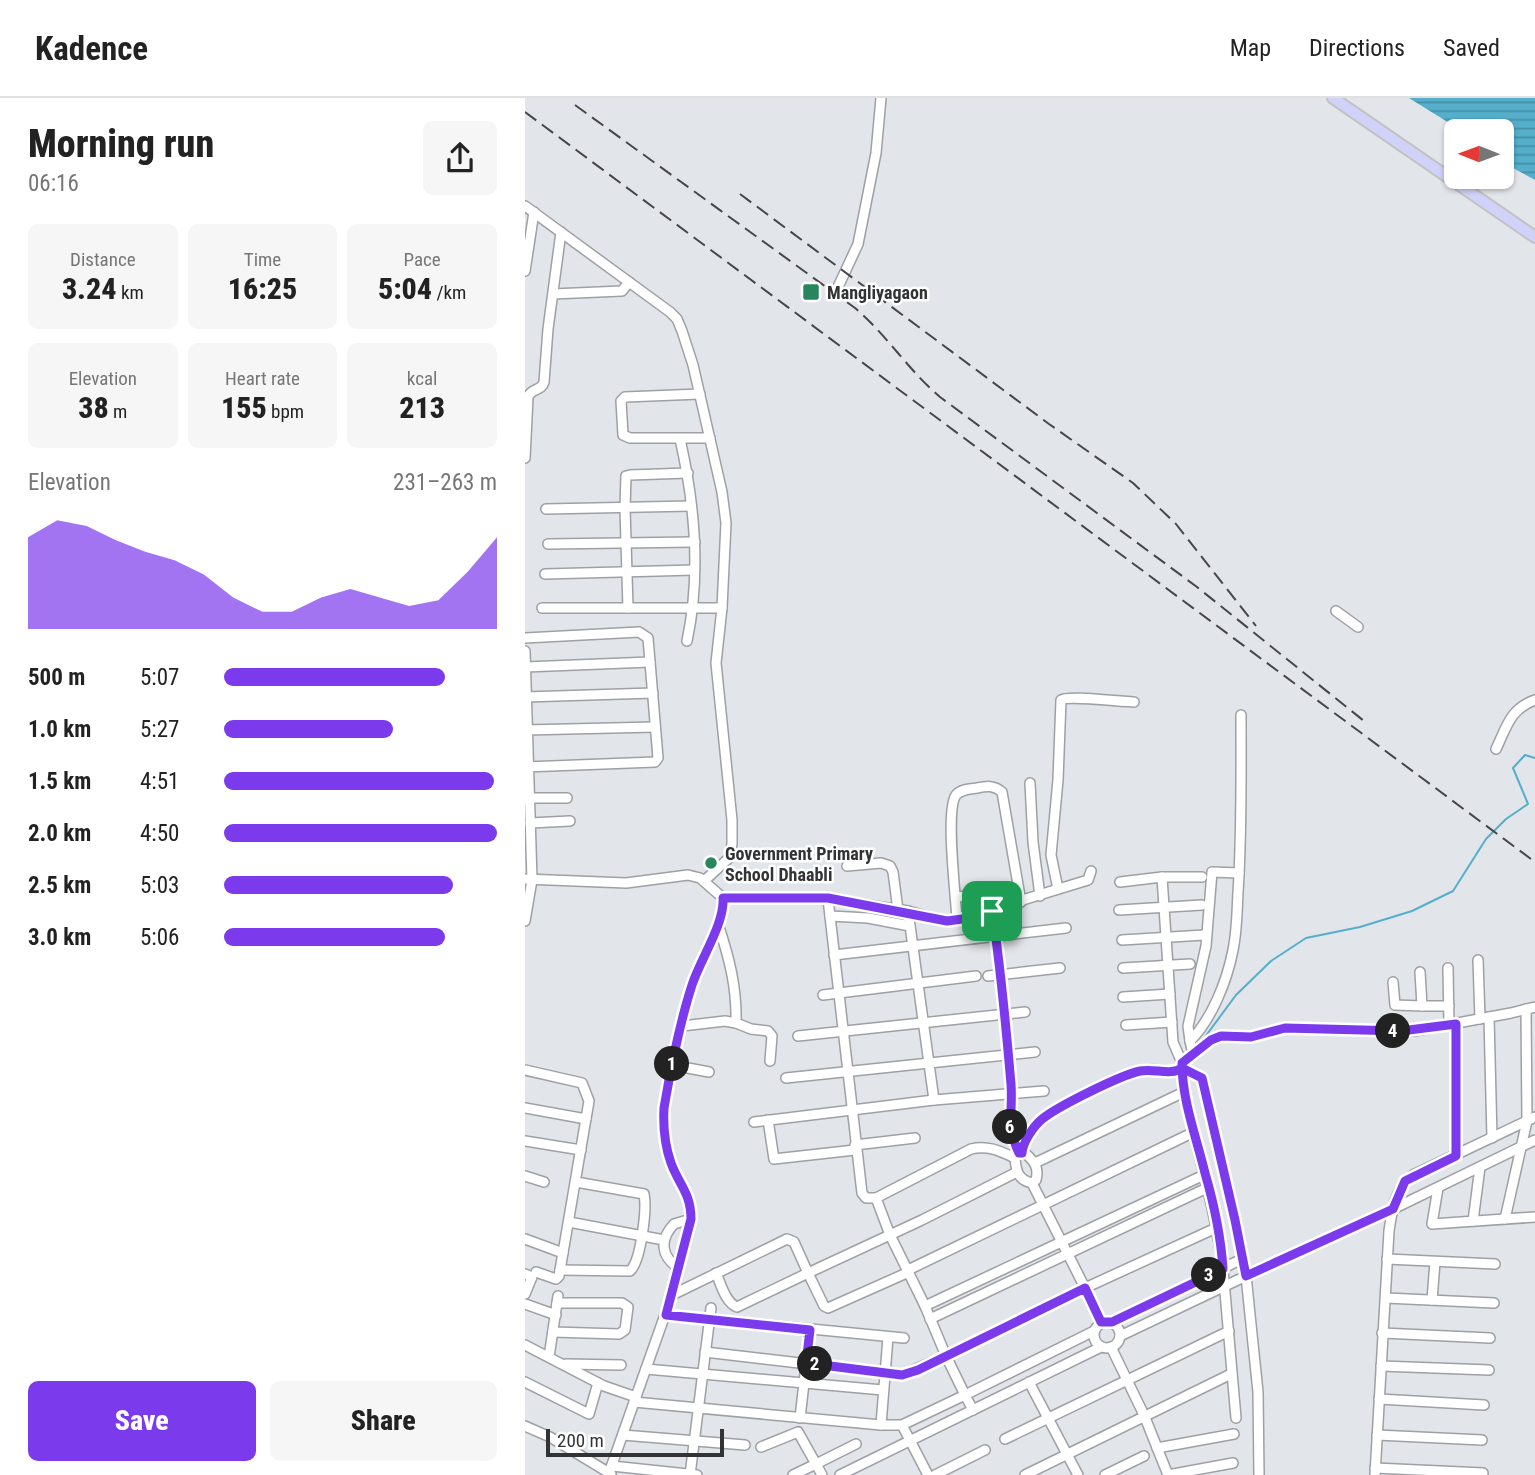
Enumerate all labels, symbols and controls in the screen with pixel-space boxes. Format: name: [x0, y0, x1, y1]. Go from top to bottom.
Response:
text: Kadence: [35, 29, 148, 68]
text: Map: [1230, 34, 1271, 62]
text: Directions: [1309, 34, 1405, 62]
text: Saved: [1443, 34, 1500, 62]
north arrow: [1444, 119, 1514, 189]
map controls: [1444, 119, 1514, 189]
button: share: [423, 121, 497, 195]
text: Morning run: [28, 122, 214, 166]
text: 06:16: [28, 170, 79, 197]
text: Distance: [70, 248, 136, 271]
text: Time: [244, 248, 281, 271]
text: Pace: [404, 248, 441, 271]
text: 3.24: [62, 271, 117, 306]
text: 16:25: [228, 271, 297, 306]
text: 5:04: [378, 271, 432, 306]
text: km: [117, 281, 144, 304]
text: /km: [432, 281, 466, 304]
marker: Mangliyagaon: [801, 282, 821, 302]
place label: Mangliyagaon: [827, 282, 928, 303]
text: Elevation: [69, 367, 137, 390]
text: Heart rate: [225, 367, 300, 390]
text: kcal: [407, 367, 437, 390]
text: 38: [78, 390, 109, 425]
text: 155: [221, 390, 267, 425]
text: 213: [399, 390, 445, 425]
text: m: [109, 400, 127, 423]
text: bpm: [267, 400, 304, 423]
text: Elevation: [28, 469, 111, 496]
text: 231–263 m: [393, 469, 497, 496]
text: 500 m: [28, 664, 85, 691]
text: 5:07: [140, 664, 179, 691]
text: 1.0 km: [28, 716, 91, 743]
text: 5:27: [140, 716, 179, 743]
text: 1.5 km: [28, 768, 91, 795]
text: 4:51: [140, 768, 179, 795]
text: 2.0 km: [28, 820, 91, 847]
text: 4:50: [140, 820, 179, 847]
place label: Government Primary School Dhaabli: [725, 843, 873, 885]
marker: Government Primary School Dhaabli: [703, 855, 719, 871]
text: 2.5 km: [28, 872, 91, 899]
text: 5:03: [140, 872, 179, 899]
pin: [962, 881, 1022, 941]
icon: arrive: [973, 892, 1011, 930]
text: 3.0 km: [28, 924, 91, 951]
text: 5:06: [140, 924, 179, 951]
pin: 4: [1375, 1014, 1411, 1048]
text: 4: [1388, 1019, 1397, 1042]
pin: 1: [655, 1046, 689, 1082]
text: 1: [667, 1052, 676, 1075]
pin: 6: [993, 1110, 1028, 1144]
text: 6: [1005, 1115, 1014, 1138]
pin: 3: [1191, 1258, 1227, 1292]
text: 3: [1204, 1263, 1213, 1286]
pin: 2: [797, 1346, 833, 1382]
text: 2: [810, 1352, 819, 1375]
button: Save: [28, 1381, 256, 1461]
button: Share: [270, 1381, 497, 1461]
scale bar: [546, 1426, 725, 1458]
text: 200 m: [557, 1429, 604, 1452]

